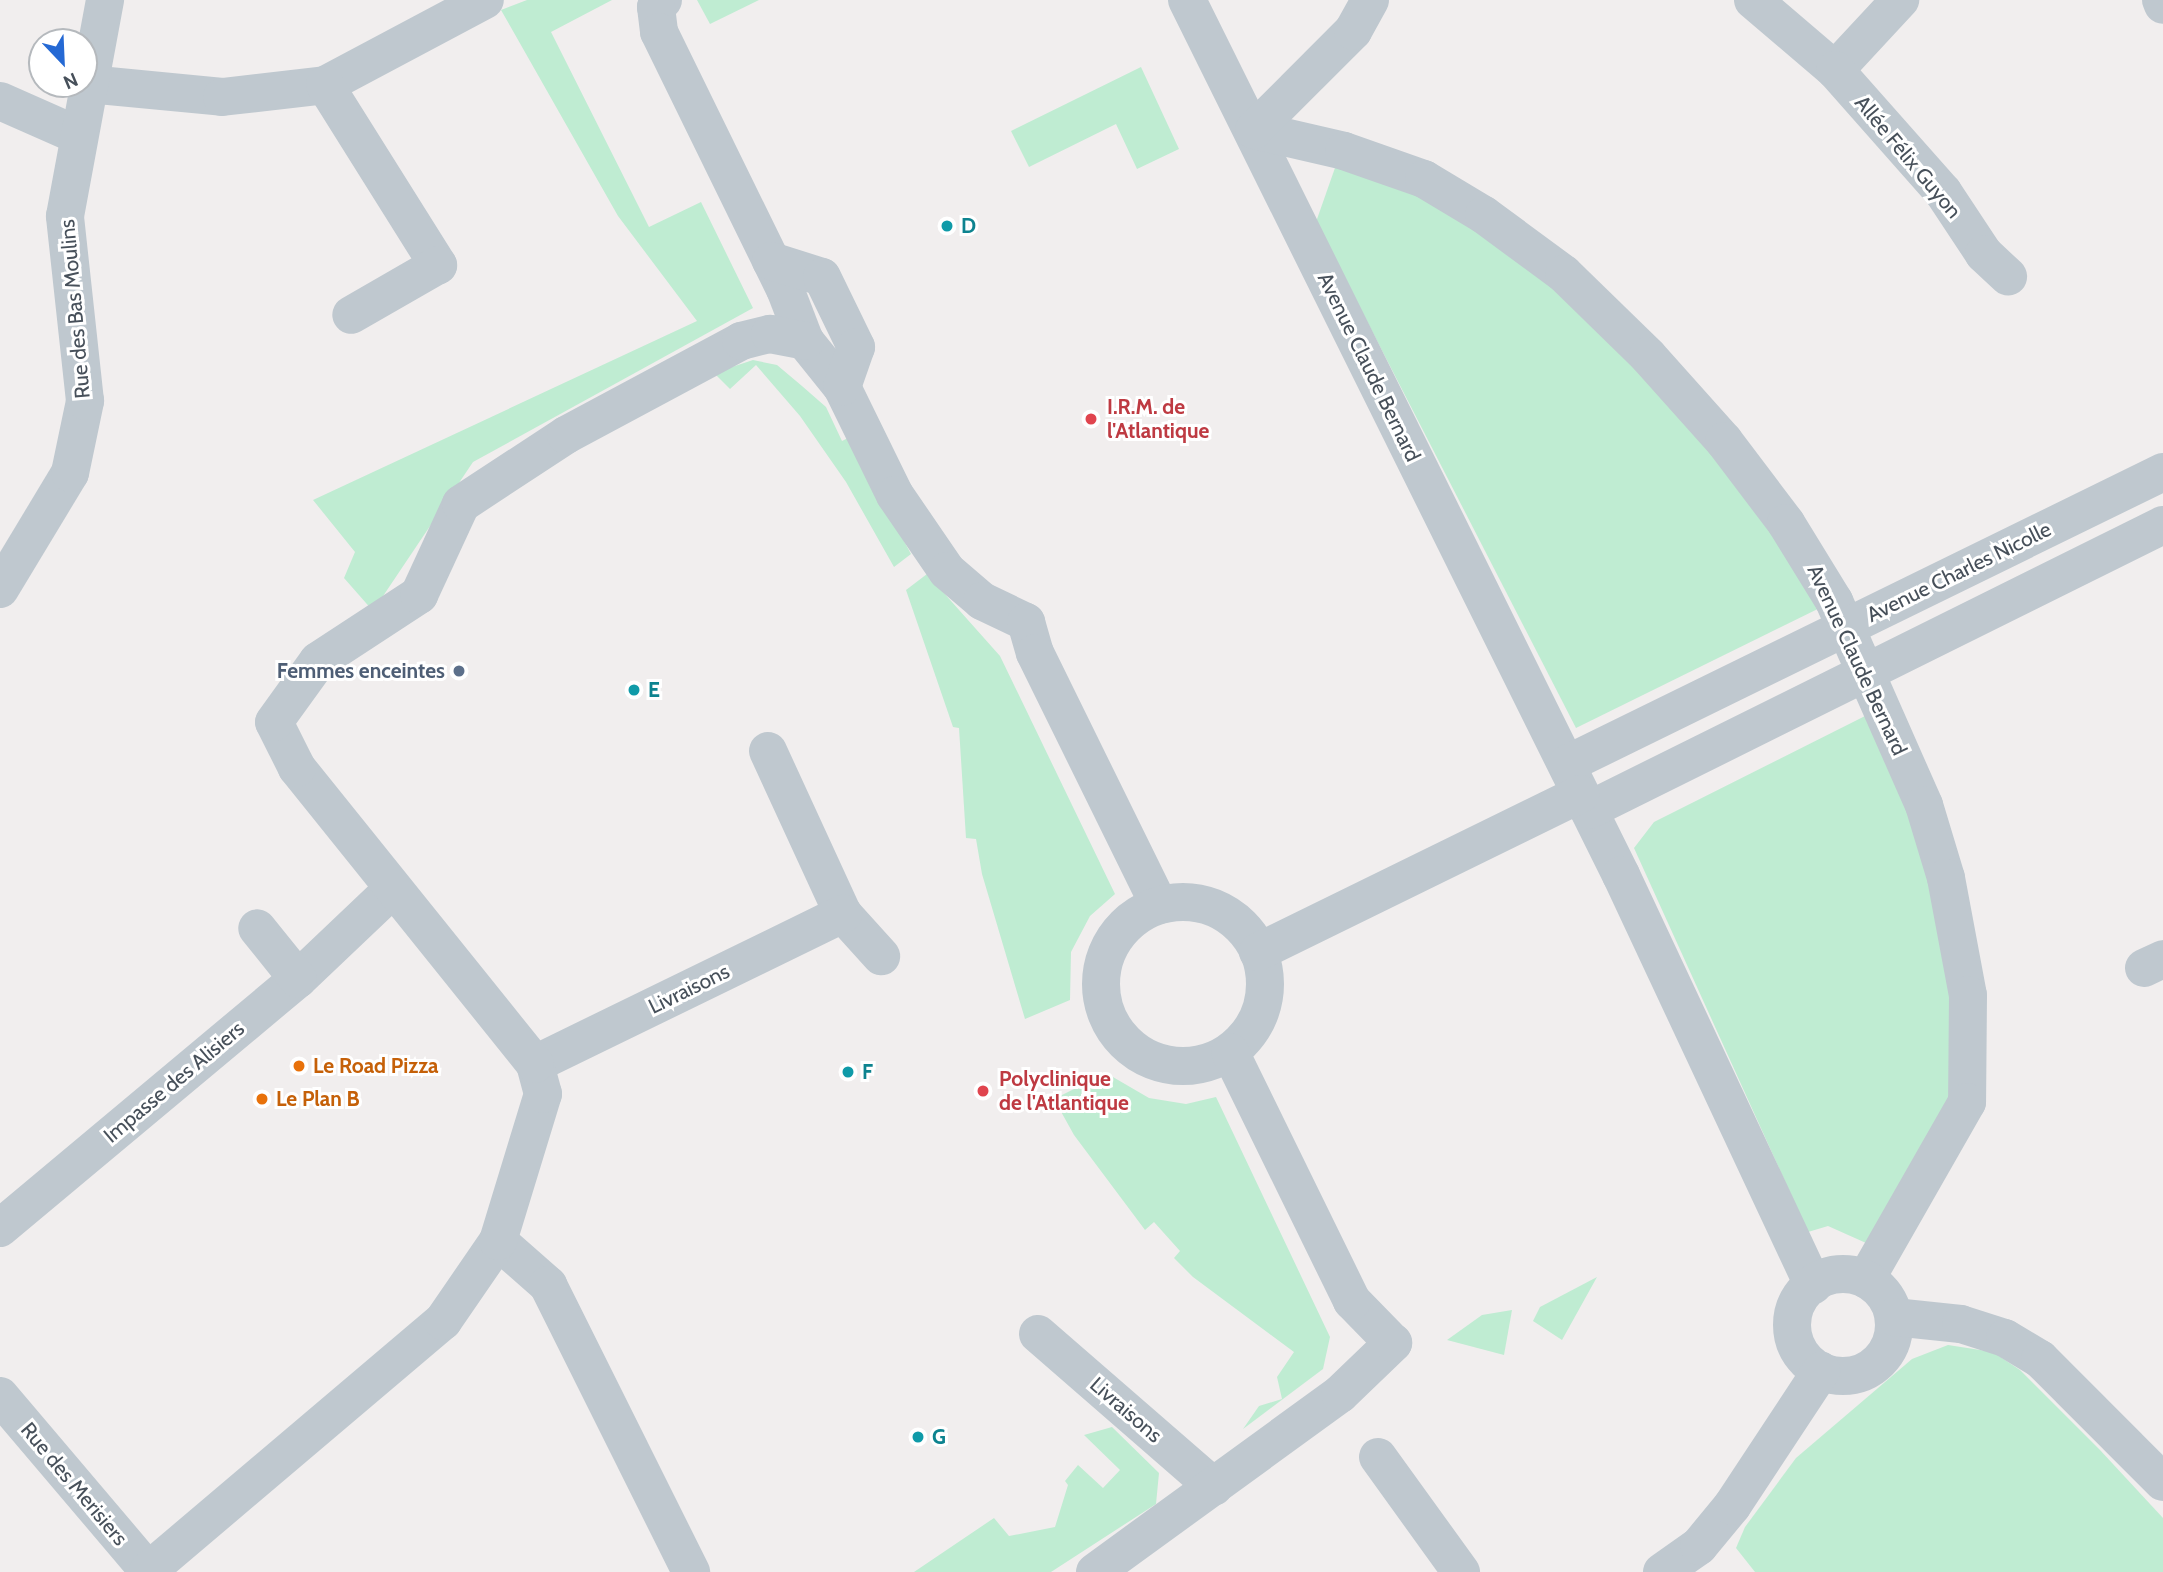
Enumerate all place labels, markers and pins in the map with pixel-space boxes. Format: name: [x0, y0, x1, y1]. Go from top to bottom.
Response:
place label: D: [961, 213, 976, 239]
marker: D: [939, 218, 955, 234]
place label: I.R.M. de l'Atlantique: [1107, 394, 1209, 444]
marker: I.R.M. de l'Atlantique: [1081, 409, 1101, 429]
place label: Femmes enceintes: [277, 658, 445, 684]
marker: Femmes enceintes: [451, 663, 467, 679]
place label: E: [648, 677, 660, 703]
marker: E: [626, 682, 642, 698]
place label: Le Road Pizza: [313, 1053, 439, 1079]
marker: Le Road Pizza: [291, 1058, 307, 1074]
place label: F: [862, 1059, 873, 1085]
marker: F: [840, 1064, 856, 1080]
place label: Polyclinique de l'Atlantique: [999, 1066, 1129, 1116]
marker: Polyclinique de l'Atlantique: [973, 1081, 993, 1101]
place label: Le Plan B: [276, 1086, 360, 1112]
marker: Le Plan B: [254, 1091, 270, 1107]
place label: G: [932, 1424, 946, 1450]
marker: G: [910, 1429, 926, 1445]

